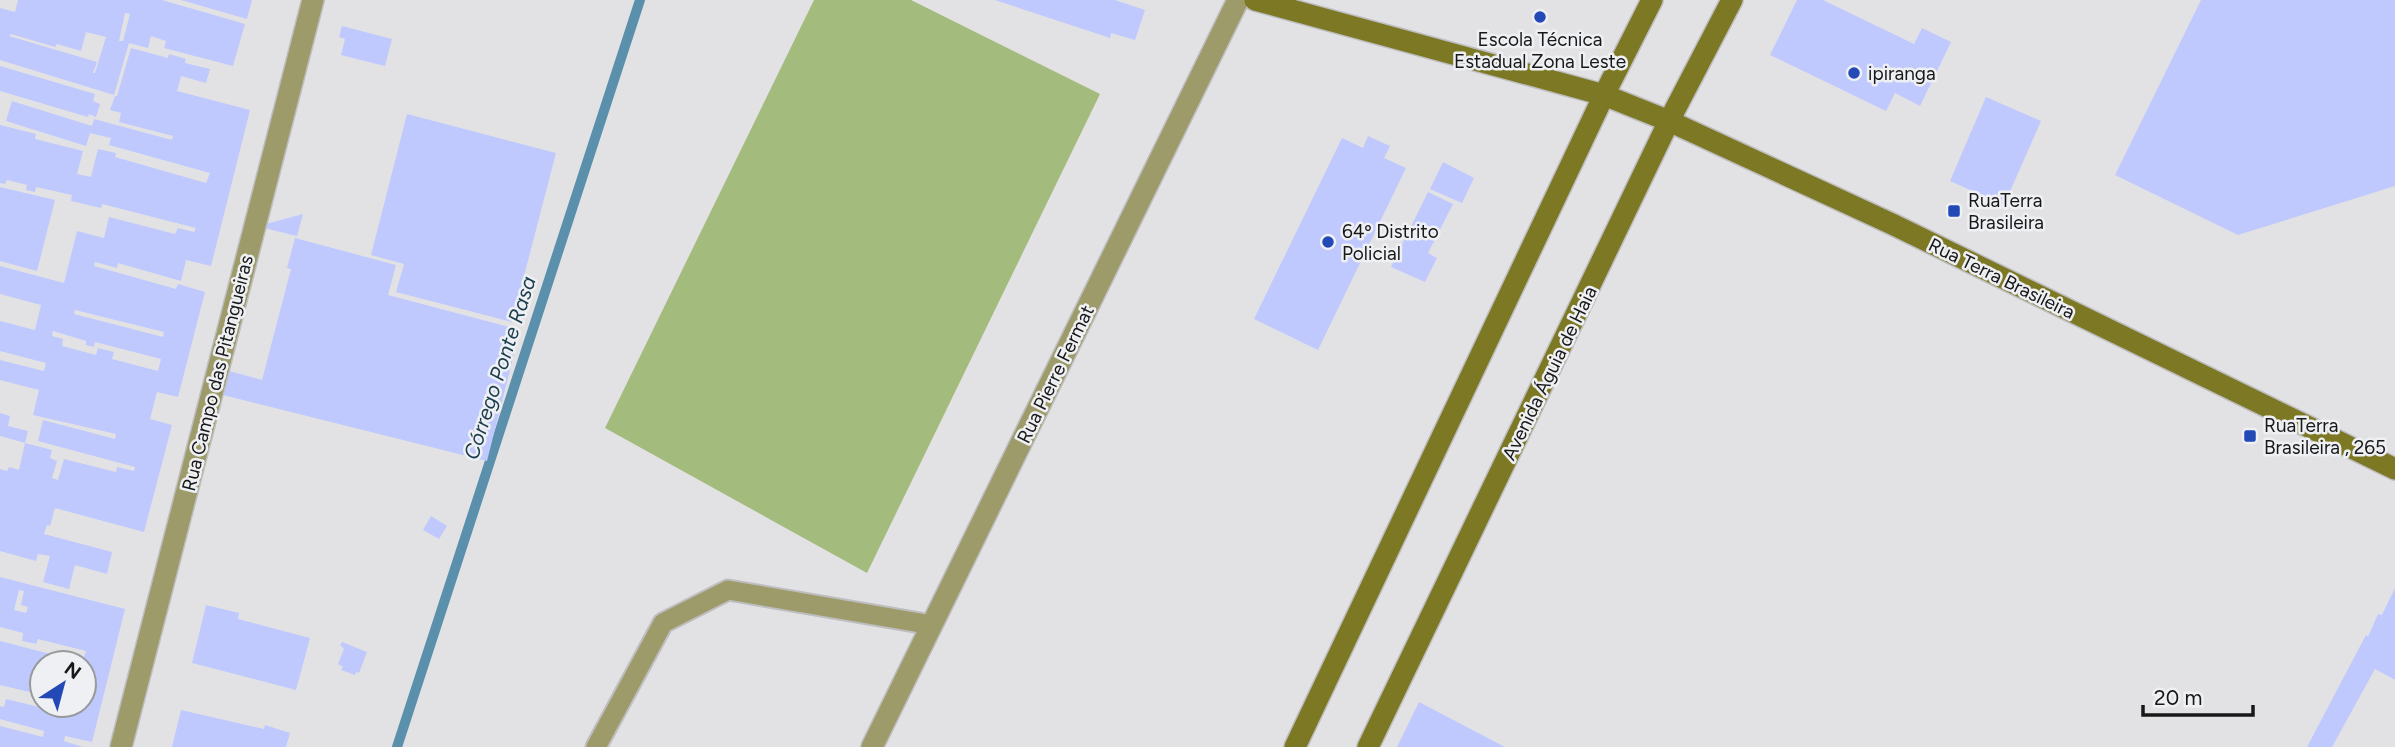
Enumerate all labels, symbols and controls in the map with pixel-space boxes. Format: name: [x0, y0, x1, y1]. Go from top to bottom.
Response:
marker: Escola Técnica Estadual Zona Leste: [1532, 9, 1548, 25]
place label: Escola Técnica Estadual Zona Leste: [1454, 28, 1626, 73]
place label: ipiranga: [1868, 62, 1936, 85]
marker: ipiranga: [1846, 65, 1862, 81]
place label: RuaTerra Brasileira: [1968, 189, 2044, 234]
marker: RuaTerra Brasileira: [1946, 203, 1962, 219]
place label: 64º Distrito Policial: [1342, 220, 1439, 265]
street label: Rua Terra Brasileira: [1925, 233, 2079, 324]
marker: 64º Distrito Policial: [1320, 234, 1336, 250]
street label: Rua Campo das Pitangueiras: [177, 253, 258, 493]
water label: Córrego Ponte Rasa: [458, 273, 541, 463]
street label: Avenida Águia de Haia: [1497, 282, 1602, 464]
street label: Rua Pierre Fermat: [1012, 301, 1099, 447]
place label: RuaTerra Brasileira , 265: [2264, 414, 2386, 459]
marker: RuaTerra Brasileira , 265: [2242, 428, 2258, 444]
north arrow: [28, 649, 98, 719]
text: N: [60, 657, 85, 684]
scale bar: [2143, 674, 2253, 718]
text: 20 m: [2154, 685, 2202, 710]

